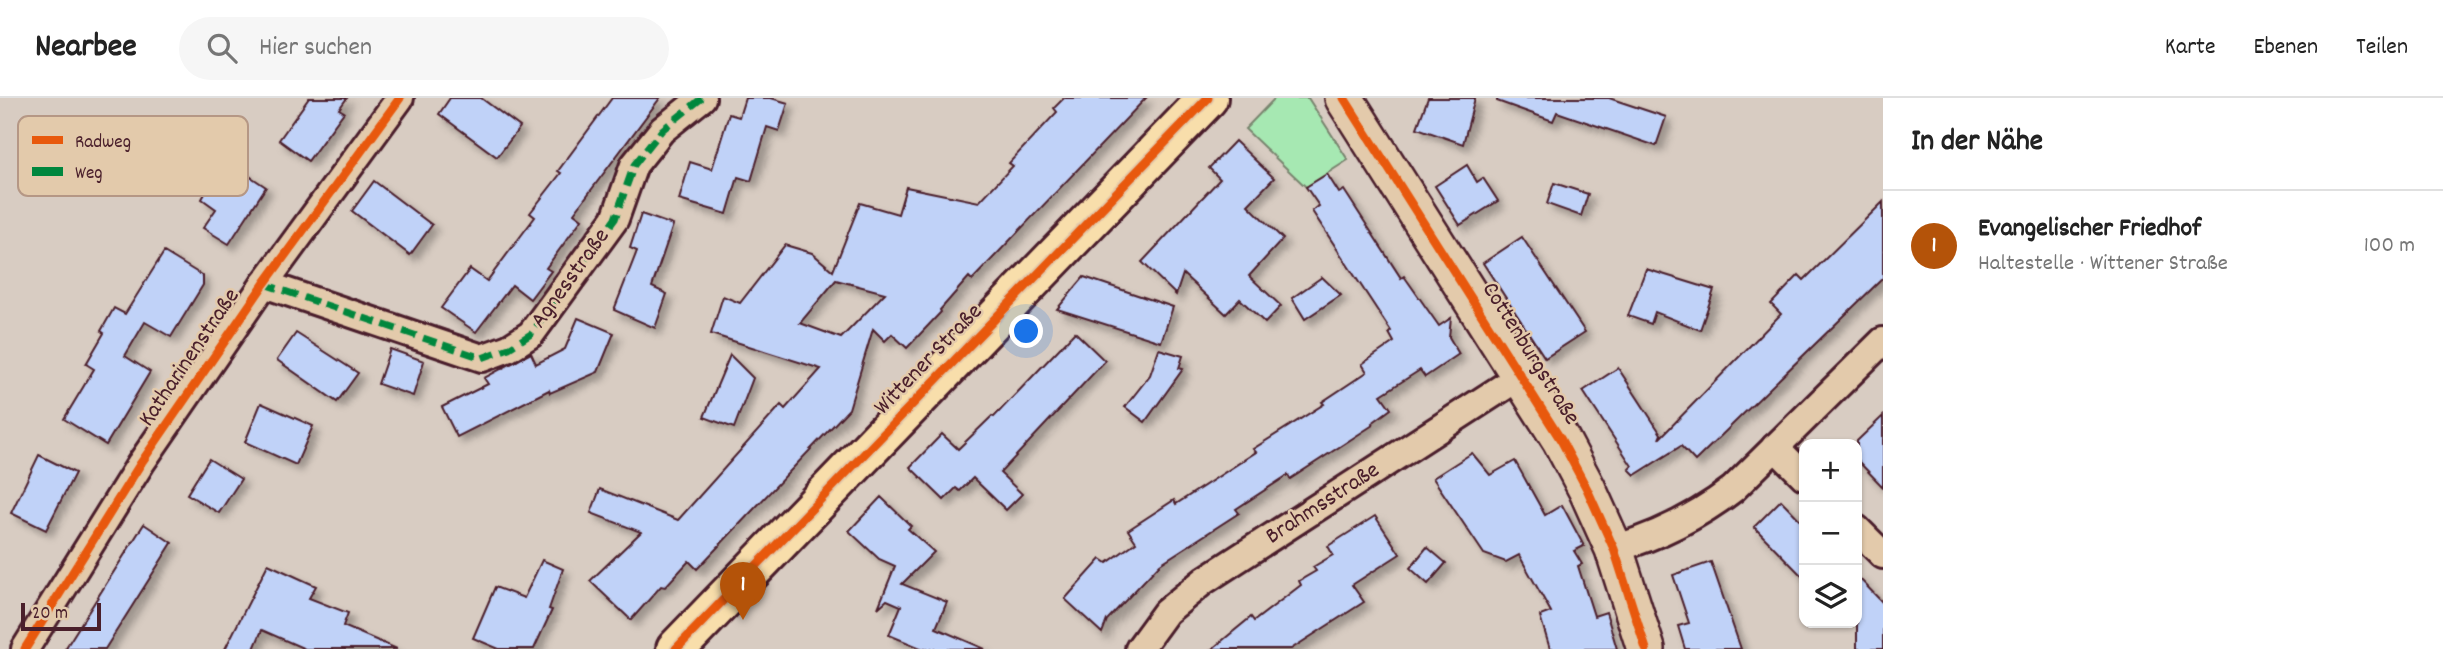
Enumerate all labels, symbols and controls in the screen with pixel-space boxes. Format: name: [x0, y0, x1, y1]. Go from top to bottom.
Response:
search box: [179, 17, 669, 80]
text: Nearbee: [35, 25, 137, 72]
icon: search: [203, 29, 241, 67]
text: Hier suchen: [259, 30, 372, 67]
text: Karte: [2165, 31, 2215, 65]
text: Ebenen: [2253, 31, 2318, 65]
text: Teilen: [2356, 31, 2408, 65]
legend: [18, 116, 248, 196]
text: In der Nähe: [1911, 122, 2043, 165]
text: Radweg: [75, 130, 131, 157]
text: Weg: [75, 161, 103, 188]
text: Evangelischer Friedhof: [1978, 211, 2201, 248]
street label: Agnesstraße: [523, 222, 619, 336]
text: 1: [1931, 230, 1937, 263]
text: 100 m: [2364, 230, 2415, 263]
text: Haltestelle · Wittener Straße: [1978, 248, 2228, 281]
street label: Cottenburgstraße: [1472, 276, 1588, 432]
street label: Katharinenstraße: [131, 282, 249, 434]
street label: Wittener Straße: [867, 296, 991, 424]
your location: [1009, 314, 1043, 348]
map controls: [1799, 439, 1862, 628]
button: +: [1799, 439, 1862, 502]
street label: Brahmsstraße: [1259, 454, 1387, 554]
button: −: [1799, 502, 1862, 565]
pin: 1: [720, 562, 766, 620]
button: layers: [1799, 565, 1862, 628]
scale bar: [21, 600, 102, 632]
text: 20 m: [32, 601, 68, 628]

